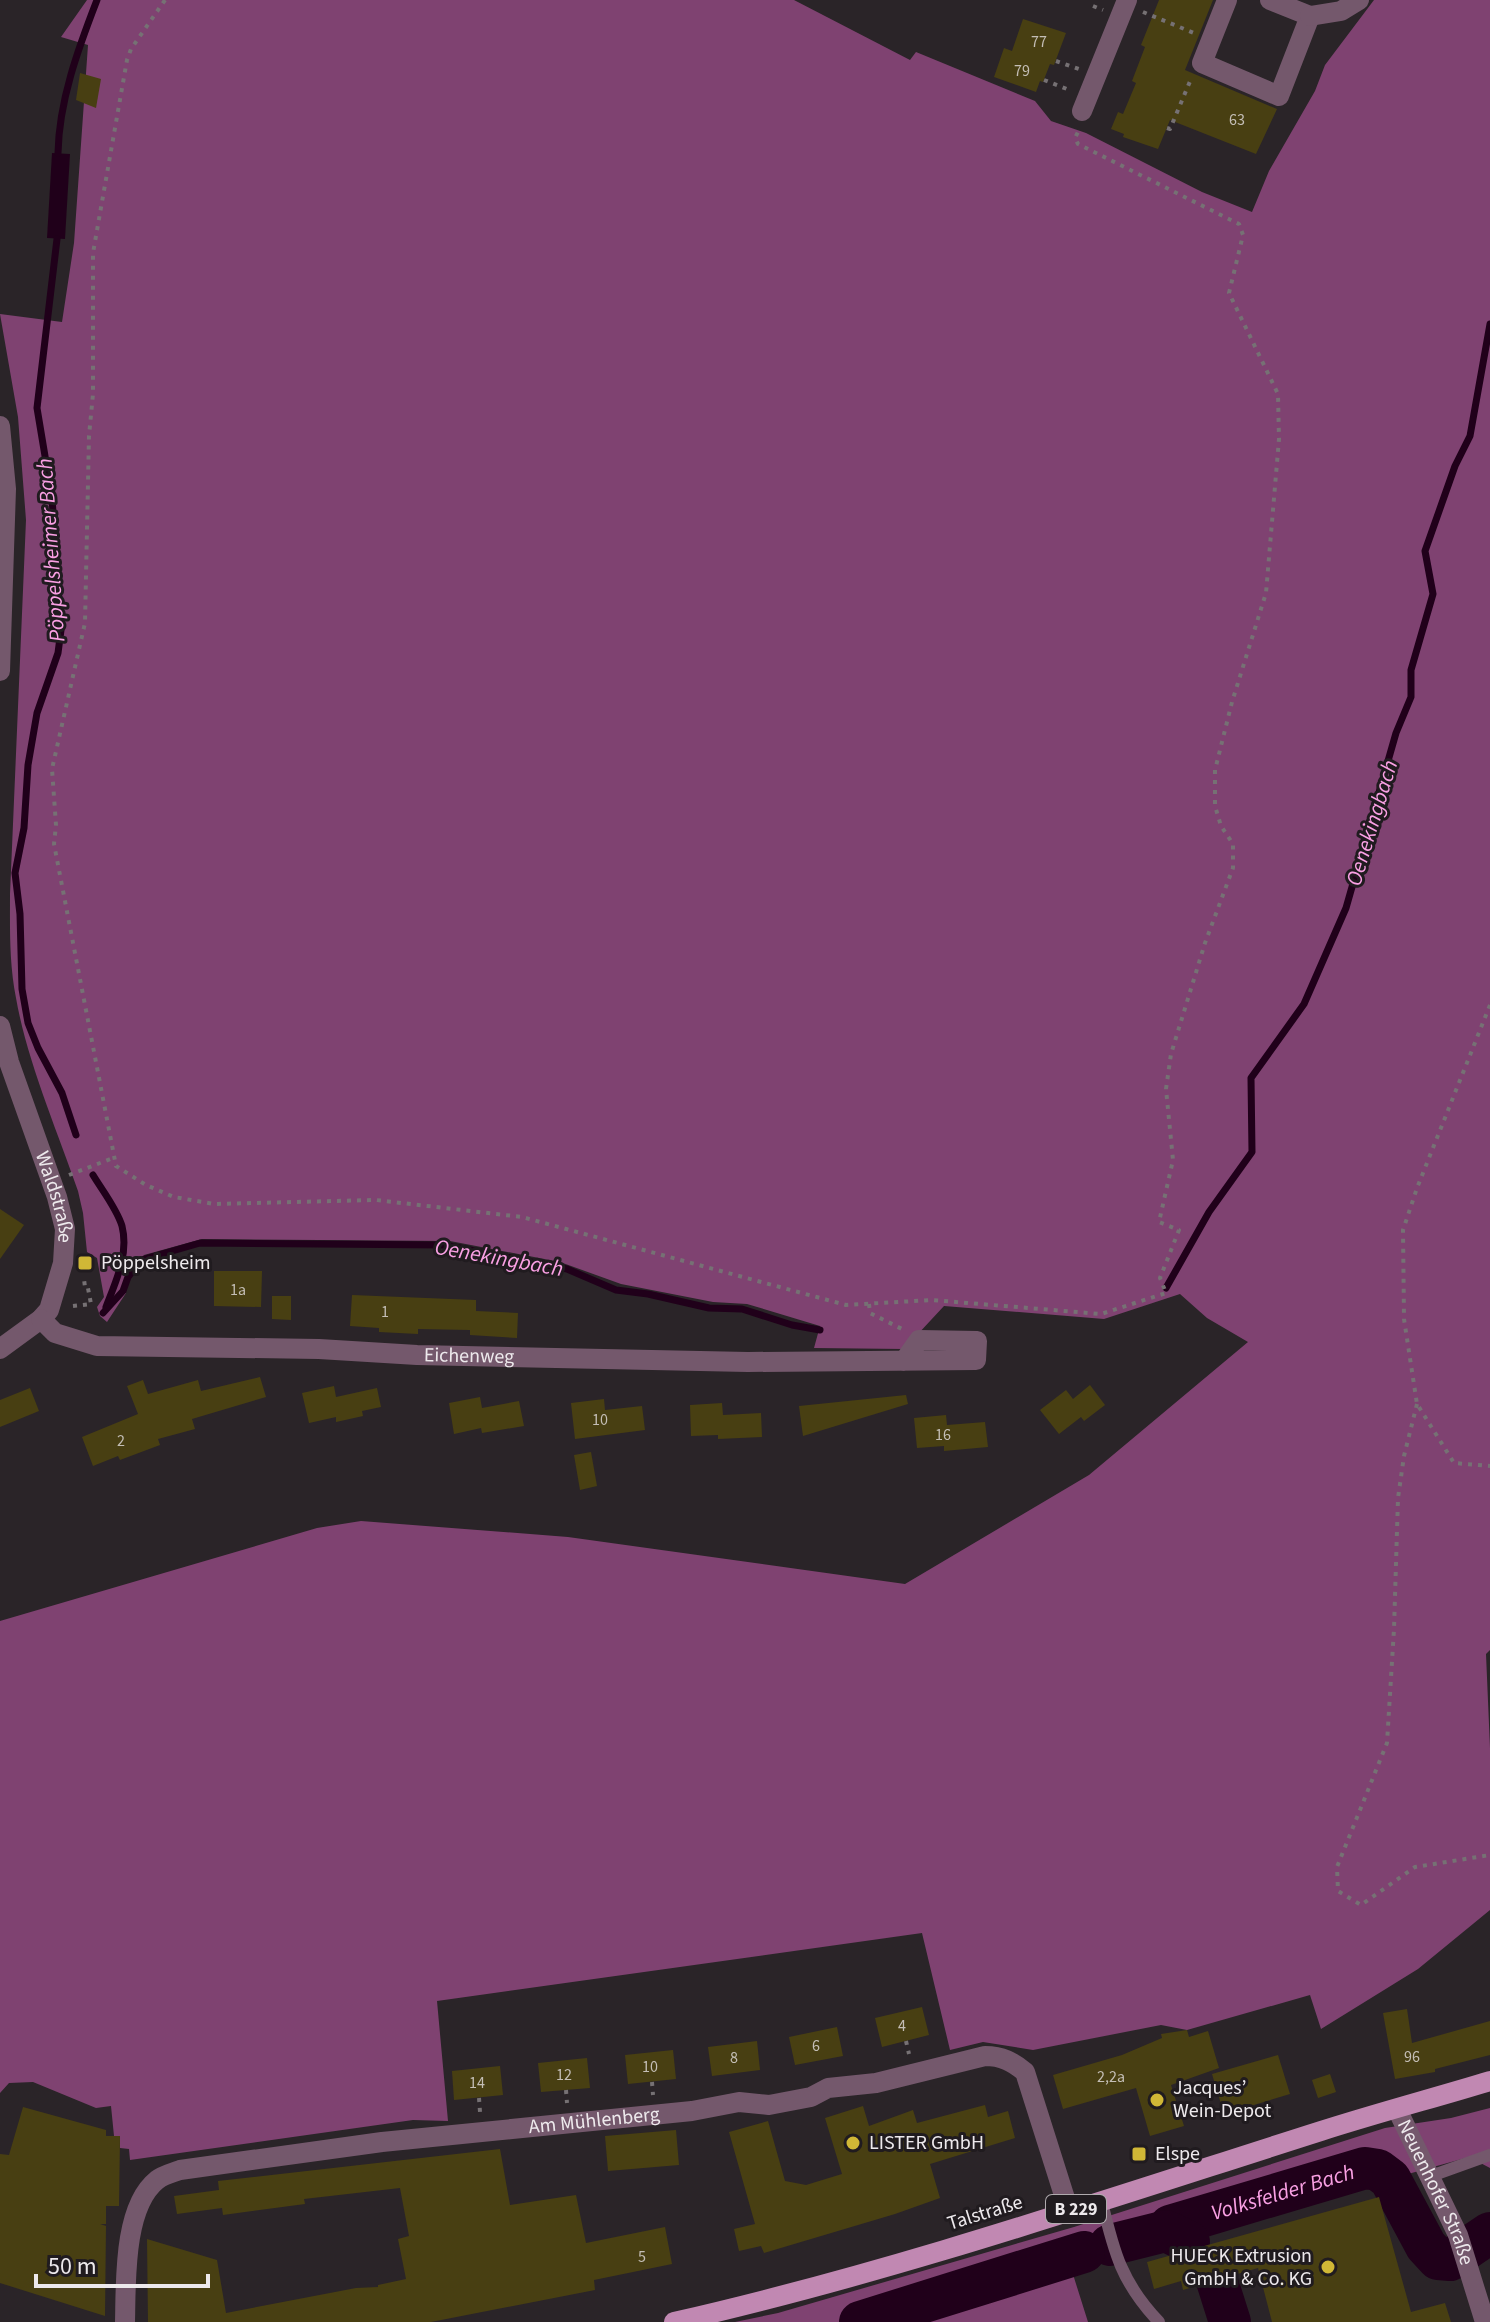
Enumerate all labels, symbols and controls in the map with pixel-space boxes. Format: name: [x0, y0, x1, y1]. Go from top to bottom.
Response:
house number: 77: [1031, 31, 1047, 53]
house number: 79: [1014, 60, 1030, 82]
house number: 63: [1229, 109, 1245, 131]
water label: Pöppelsheimer Bach: [29, 457, 73, 643]
water label: Oenekingbach: [1338, 756, 1406, 890]
street label: Waldstraße: [28, 1147, 80, 1244]
water label: Oenekingbach: [432, 1231, 566, 1285]
place label: Pöppelsheim: [101, 1249, 211, 1277]
marker: Pöppelsheim: [76, 1254, 94, 1272]
house number: 1a: [230, 1279, 246, 1301]
house number: 1: [381, 1301, 389, 1323]
street label: Eichenweg: [423, 1341, 515, 1371]
house number: 10: [592, 1409, 608, 1431]
house number: 16: [935, 1424, 951, 1446]
house number: 2: [117, 1430, 125, 1452]
house number: 4: [898, 2015, 906, 2037]
house number: 6: [812, 2035, 820, 2057]
house number: 96: [1404, 2046, 1420, 2068]
house number: 8: [730, 2047, 738, 2069]
house number: 10: [642, 2056, 658, 2078]
house number: 12: [556, 2064, 572, 2086]
house number: 2,2a: [1097, 2066, 1125, 2088]
house number: 14: [469, 2072, 485, 2094]
place label: Jacques’ Wein-Depot: [1173, 2074, 1272, 2125]
marker: Jacques’ Wein-Depot: [1148, 2091, 1166, 2109]
street label: Am Mühlenberg: [527, 2100, 661, 2141]
street label: Neuenhofer Straße: [1390, 2115, 1481, 2269]
place label: LISTER GmbH: [869, 2129, 984, 2157]
marker: LISTER GmbH: [844, 2134, 862, 2152]
place label: Elspe: [1155, 2140, 1200, 2168]
marker: Elspe: [1130, 2145, 1148, 2163]
water label: Volksfelder Bach: [1207, 2156, 1358, 2229]
street label: Talstraße: [944, 2188, 1026, 2238]
road number: B 229: [1046, 2195, 1106, 2223]
scale bar: [36, 2238, 208, 2288]
place label: HUECK Extrusion GmbH & Co. KG: [1170, 2242, 1312, 2293]
house number: 5: [638, 2246, 646, 2268]
text: 50 m: [48, 2249, 97, 2284]
marker: HUECK Extrusion GmbH & Co. KG: [1319, 2258, 1337, 2276]

